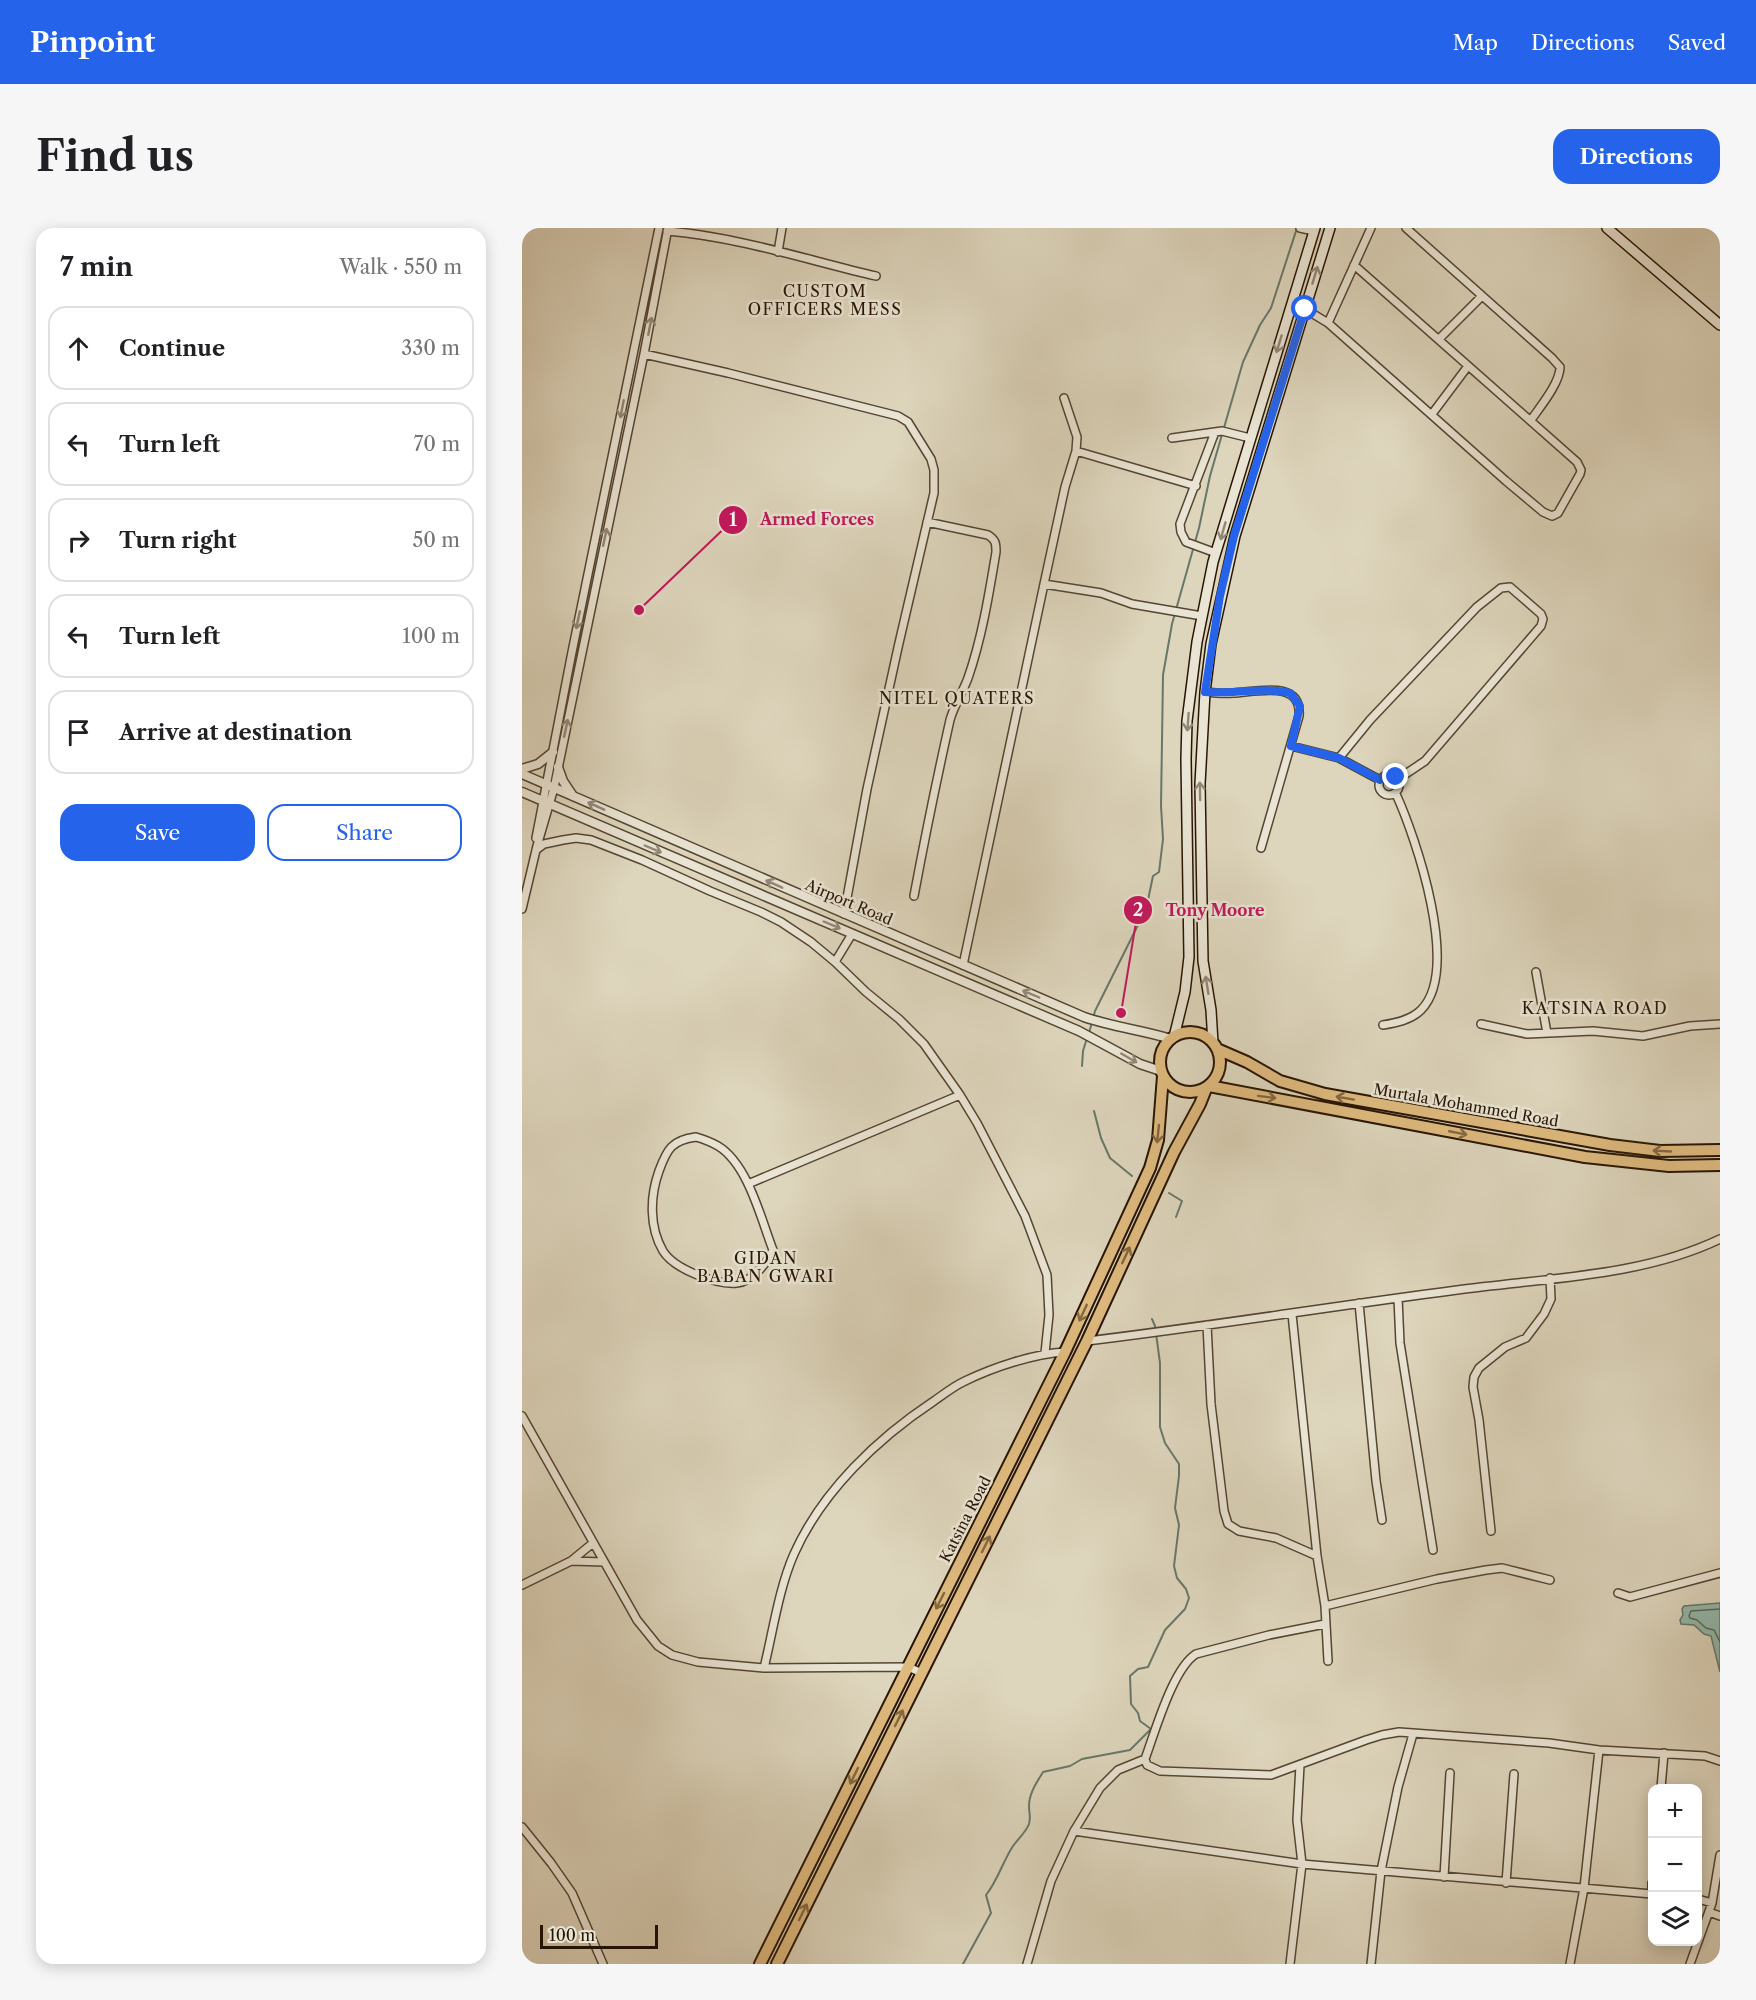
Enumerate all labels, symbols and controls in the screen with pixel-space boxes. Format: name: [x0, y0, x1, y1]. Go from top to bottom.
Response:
text: Pinpoint: [30, 25, 155, 59]
text: Map: [1453, 30, 1498, 55]
text: Directions: [1531, 30, 1635, 55]
text: Saved: [1668, 30, 1726, 55]
button: Directions: [1553, 129, 1720, 184]
text: Find us: [36, 130, 194, 182]
text: 7 min: [60, 251, 133, 283]
text: Walk · 550 m: [340, 255, 462, 279]
one-way arrow: [1310, 266, 1321, 285]
district label: CUSTOM OFFICERS MESS: [748, 281, 902, 319]
route start: [1291, 295, 1317, 321]
one-way arrow: [645, 317, 656, 336]
icon: ahead: [62, 332, 95, 365]
one-way arrow: [1273, 334, 1284, 353]
text: Continue: [119, 335, 225, 362]
text: 330 m: [401, 336, 460, 360]
one-way arrow: [616, 399, 627, 418]
icon: left: [62, 428, 95, 461]
text: Turn left: [119, 431, 220, 458]
text: 70 m: [414, 432, 460, 456]
callout: Armed Forces: [718, 503, 886, 537]
text: 1: [729, 509, 737, 531]
text: Armed Forces: [759, 509, 874, 529]
one-way arrow: [1216, 521, 1228, 540]
icon: right: [62, 524, 95, 557]
text: Turn right: [119, 527, 237, 554]
text: 50 m: [413, 528, 460, 552]
one-way arrow: [600, 528, 611, 548]
one-way arrow: [572, 611, 584, 630]
icon: left: [62, 620, 95, 653]
text: Turn left: [119, 623, 220, 650]
text: 100 m: [402, 624, 460, 648]
district label: NITEL QUATERS: [879, 688, 1035, 708]
one-way arrow: [1182, 712, 1193, 732]
icon: arrive: [62, 716, 95, 749]
text: Arrive at destination: [119, 719, 352, 746]
one-way arrow: [561, 719, 572, 739]
route end: [1382, 763, 1408, 789]
one-way arrow: [1194, 781, 1206, 801]
one-way arrow: [587, 800, 605, 811]
button: Save: [60, 804, 255, 861]
button: Share: [267, 804, 462, 861]
one-way arrow: [643, 844, 661, 855]
street label: Airport Road: [801, 875, 896, 929]
one-way arrow: [766, 878, 784, 889]
callout: Tony Moore: [1123, 893, 1277, 927]
text: 2: [1133, 899, 1143, 921]
text: Tony Moore: [1165, 900, 1265, 920]
one-way arrow: [823, 921, 841, 932]
one-way arrow: [1201, 976, 1212, 996]
one-way arrow: [1022, 988, 1040, 999]
district label: KATSINA ROAD: [1522, 998, 1668, 1018]
one-way arrow: [1120, 1052, 1137, 1064]
street label: Murtala Mohammed Road: [1372, 1079, 1560, 1131]
one-way arrow: [1256, 1092, 1276, 1103]
one-way arrow: [1336, 1092, 1355, 1103]
one-way arrow: [1152, 1124, 1163, 1144]
one-way arrow: [1448, 1128, 1468, 1139]
one-way arrow: [1652, 1145, 1672, 1156]
one-way arrow: [1121, 1246, 1133, 1264]
district label: GIDAN BABAN GWARI: [697, 1248, 835, 1286]
one-way arrow: [1076, 1304, 1088, 1322]
street label: Katsina Road: [935, 1473, 995, 1565]
one-way arrow: [981, 1535, 993, 1553]
one-way arrow: [934, 1592, 946, 1610]
one-way arrow: [894, 1710, 906, 1728]
one-way arrow: [847, 1766, 859, 1784]
map controls: [1648, 1784, 1702, 1946]
button: +: [1648, 1784, 1702, 1838]
button: −: [1648, 1838, 1702, 1892]
button: layers: [1648, 1892, 1702, 1946]
one-way arrow: [798, 1903, 809, 1921]
scale bar: [540, 1922, 658, 1950]
text: 100 m: [549, 1925, 595, 1945]

